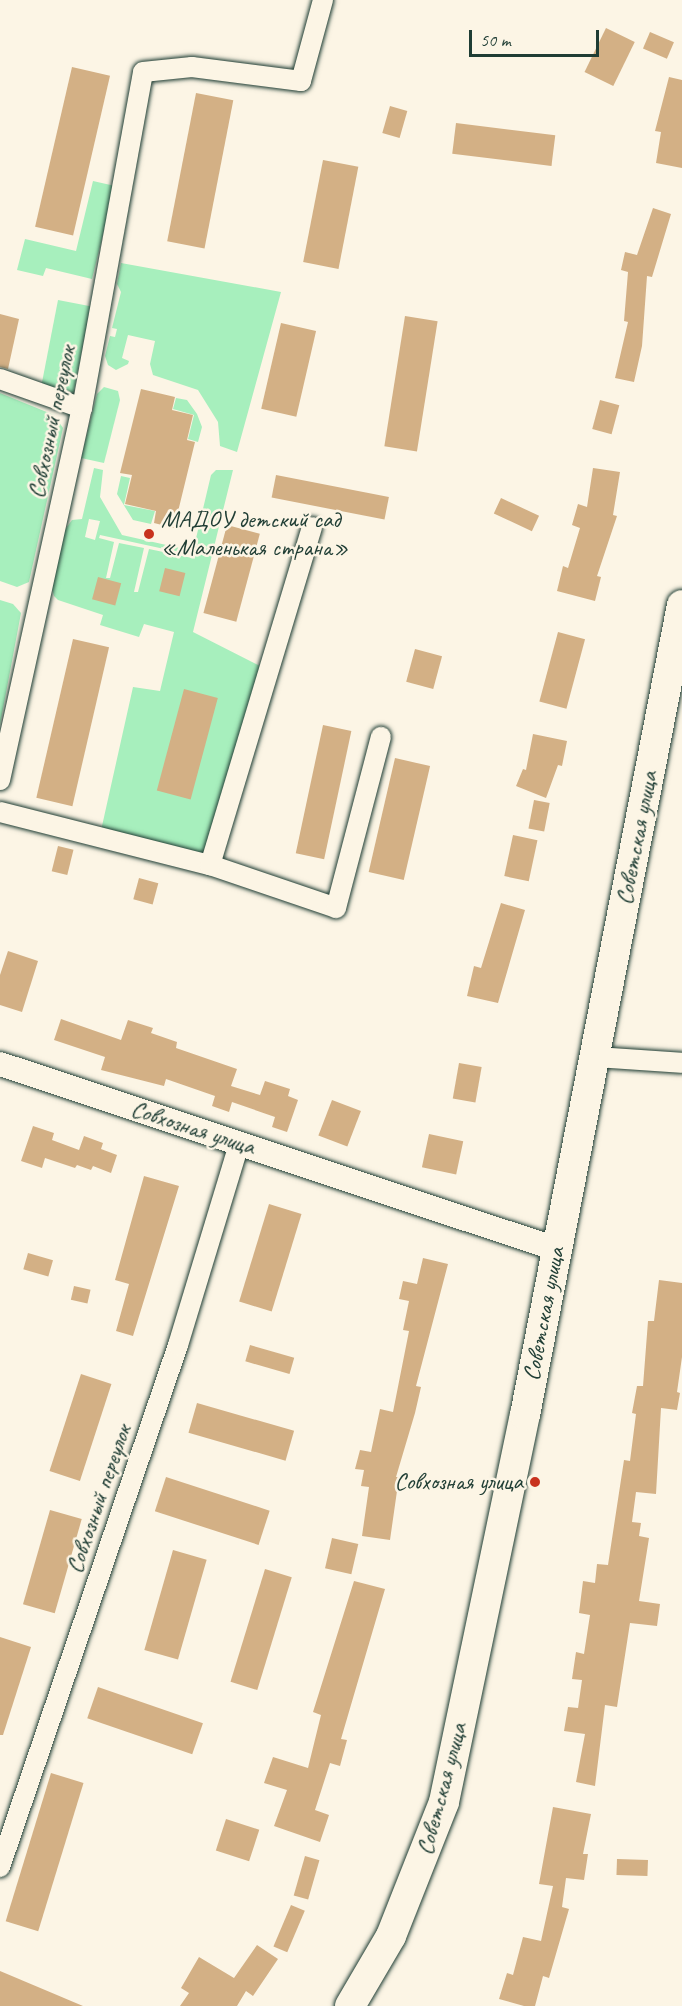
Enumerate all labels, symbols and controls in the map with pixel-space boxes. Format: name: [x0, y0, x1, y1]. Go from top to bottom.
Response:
scale bar: [472, 18, 602, 56]
text: 50 m: [480, 29, 511, 51]
street label: Совхозный переулок: [22, 343, 82, 501]
place label: МАДОУ детский сад «Маленькая страна»: [161, 506, 351, 562]
marker: МАДОУ детский сад «Маленькая страна»: [142, 527, 156, 541]
street label: Советская улица: [610, 768, 664, 908]
street label: Совхозная улица: [126, 1094, 260, 1162]
street label: Советская улица: [517, 1244, 571, 1384]
street label: Совхозный переулок: [60, 1421, 138, 1577]
place label: Совхозная улица: [392, 1468, 523, 1496]
marker: Совхозная улица: [528, 1475, 542, 1489]
street label: Советская улица: [410, 1719, 474, 1859]

